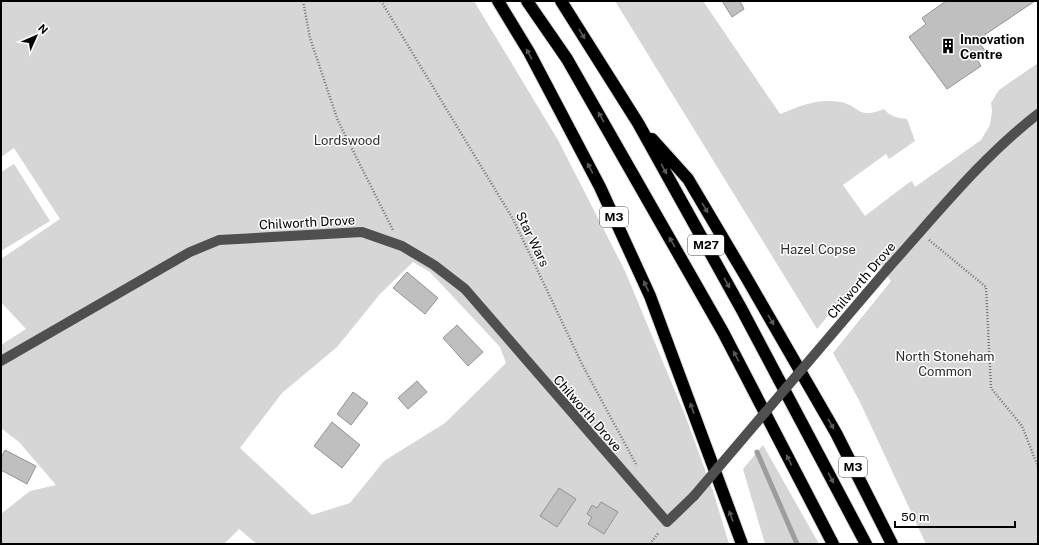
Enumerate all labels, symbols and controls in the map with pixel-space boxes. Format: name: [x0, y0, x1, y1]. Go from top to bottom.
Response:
north arrow: [16, 16, 56, 56]
text: N: [36, 22, 50, 36]
one-way arrow: [578, 28, 585, 40]
place label: Innovation Centre: [960, 32, 1024, 62]
building icon: Innovation Centre: [939, 37, 957, 55]
one-way arrow: [526, 48, 533, 60]
one-way arrow: [597, 111, 604, 123]
park label: Lordswood: [314, 133, 380, 148]
one-way arrow: [587, 163, 594, 174]
one-way arrow: [660, 164, 667, 175]
one-way arrow: [702, 202, 709, 214]
road number: M3: [600, 207, 628, 227]
street label: Star Wars: [513, 209, 552, 269]
street label: Chilworth Drove: [259, 212, 356, 233]
road number: M27: [688, 235, 724, 255]
one-way arrow: [669, 236, 676, 248]
street label: Chilworth Drove: [824, 239, 899, 322]
park label: Hazel Copse: [780, 242, 856, 257]
one-way arrow: [724, 277, 730, 289]
one-way arrow: [642, 280, 649, 292]
one-way arrow: [768, 314, 775, 326]
park label: North Stoneham Common: [895, 349, 995, 379]
one-way arrow: [732, 350, 739, 361]
street label: Chilworth Drove: [550, 372, 625, 455]
one-way arrow: [688, 401, 694, 413]
one-way arrow: [828, 418, 835, 430]
one-way arrow: [786, 454, 793, 465]
road number: M3: [839, 457, 867, 477]
one-way arrow: [828, 473, 834, 484]
scale bar: [895, 503, 1015, 529]
one-way arrow: [728, 510, 734, 522]
text: 50 m: [901, 510, 929, 524]

